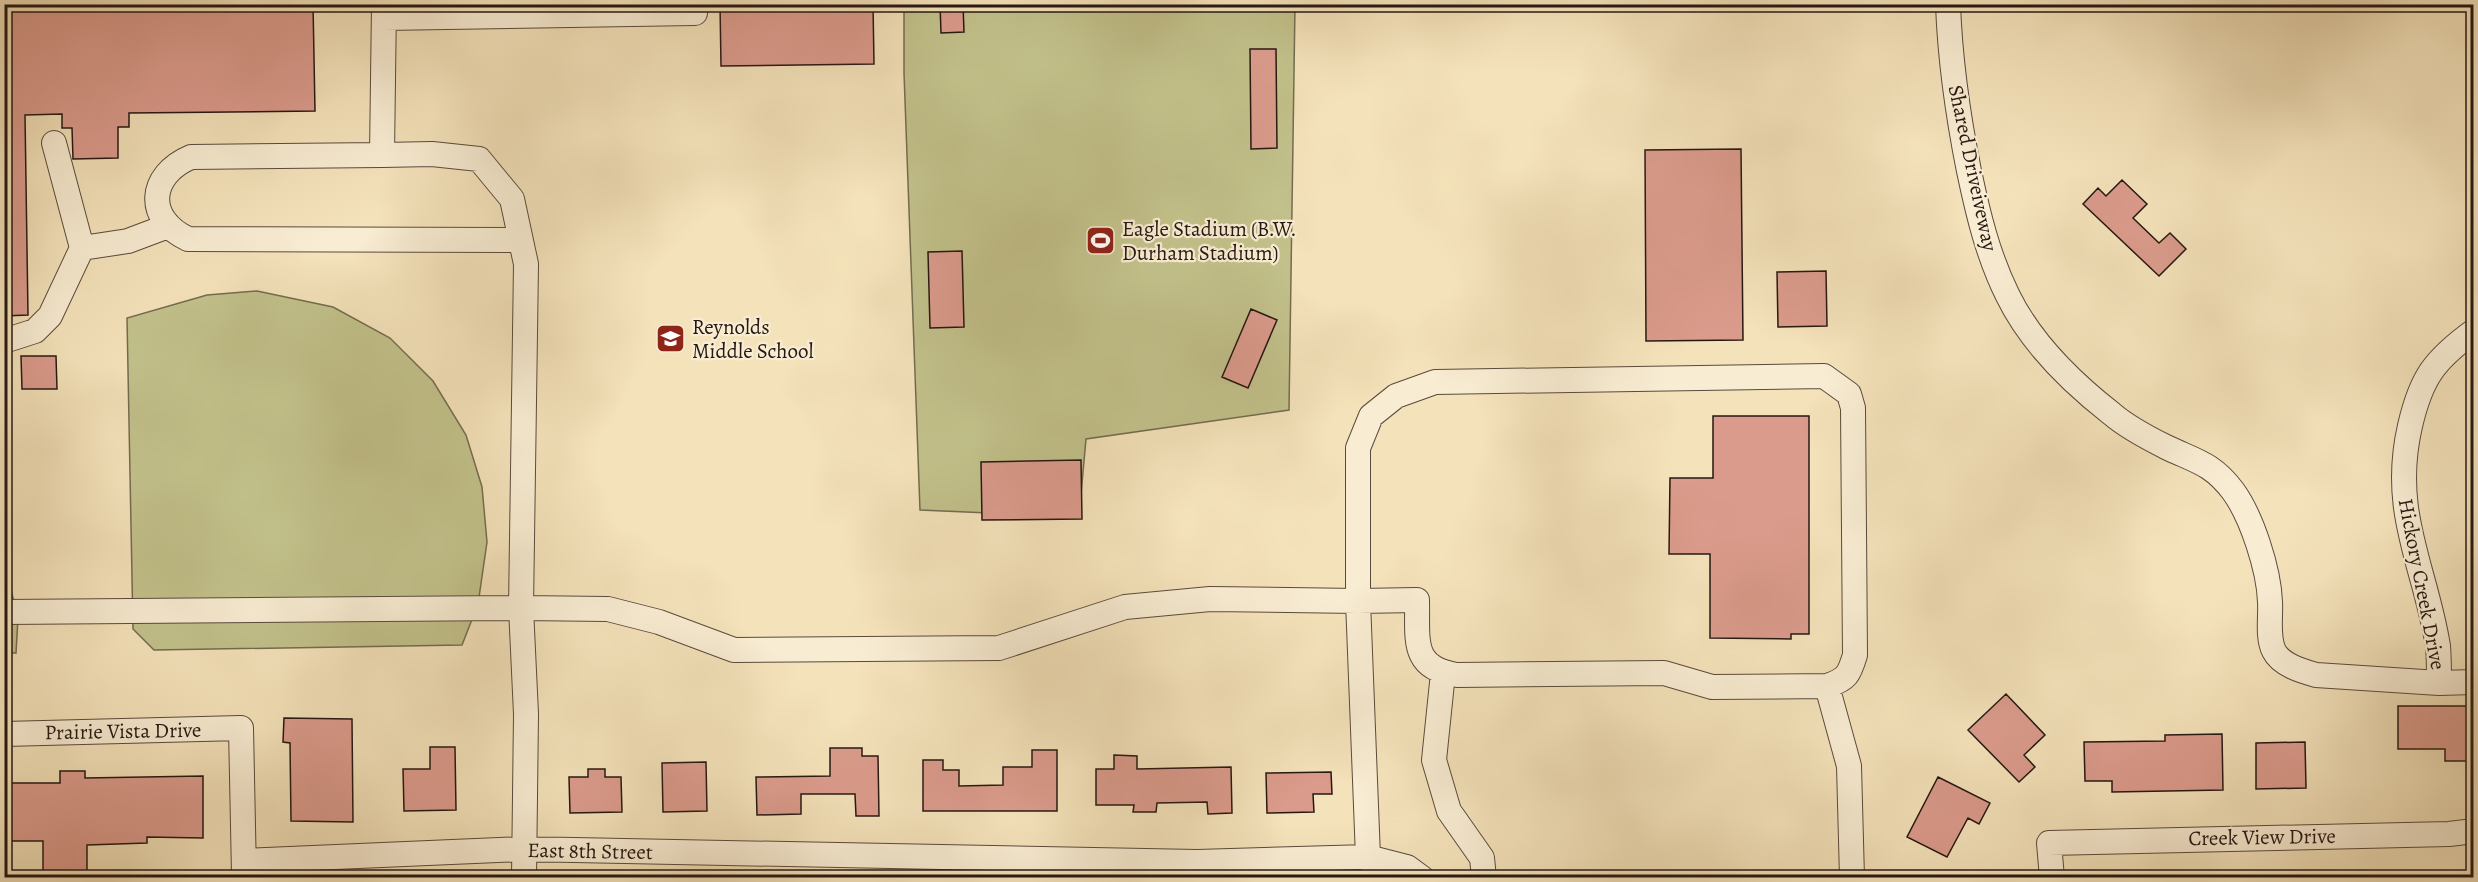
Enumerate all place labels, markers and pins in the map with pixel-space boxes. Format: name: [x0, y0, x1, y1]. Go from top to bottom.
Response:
place label: Eagle Stadium (B.W. Durham Stadium): [1122, 215, 1297, 267]
sports icon: Eagle Stadium (B.W. Durham Stadium): [1085, 225, 1117, 257]
place label: Reynolds Middle School: [692, 313, 814, 365]
school or university icon: Reynolds Middle School: [655, 323, 687, 355]

